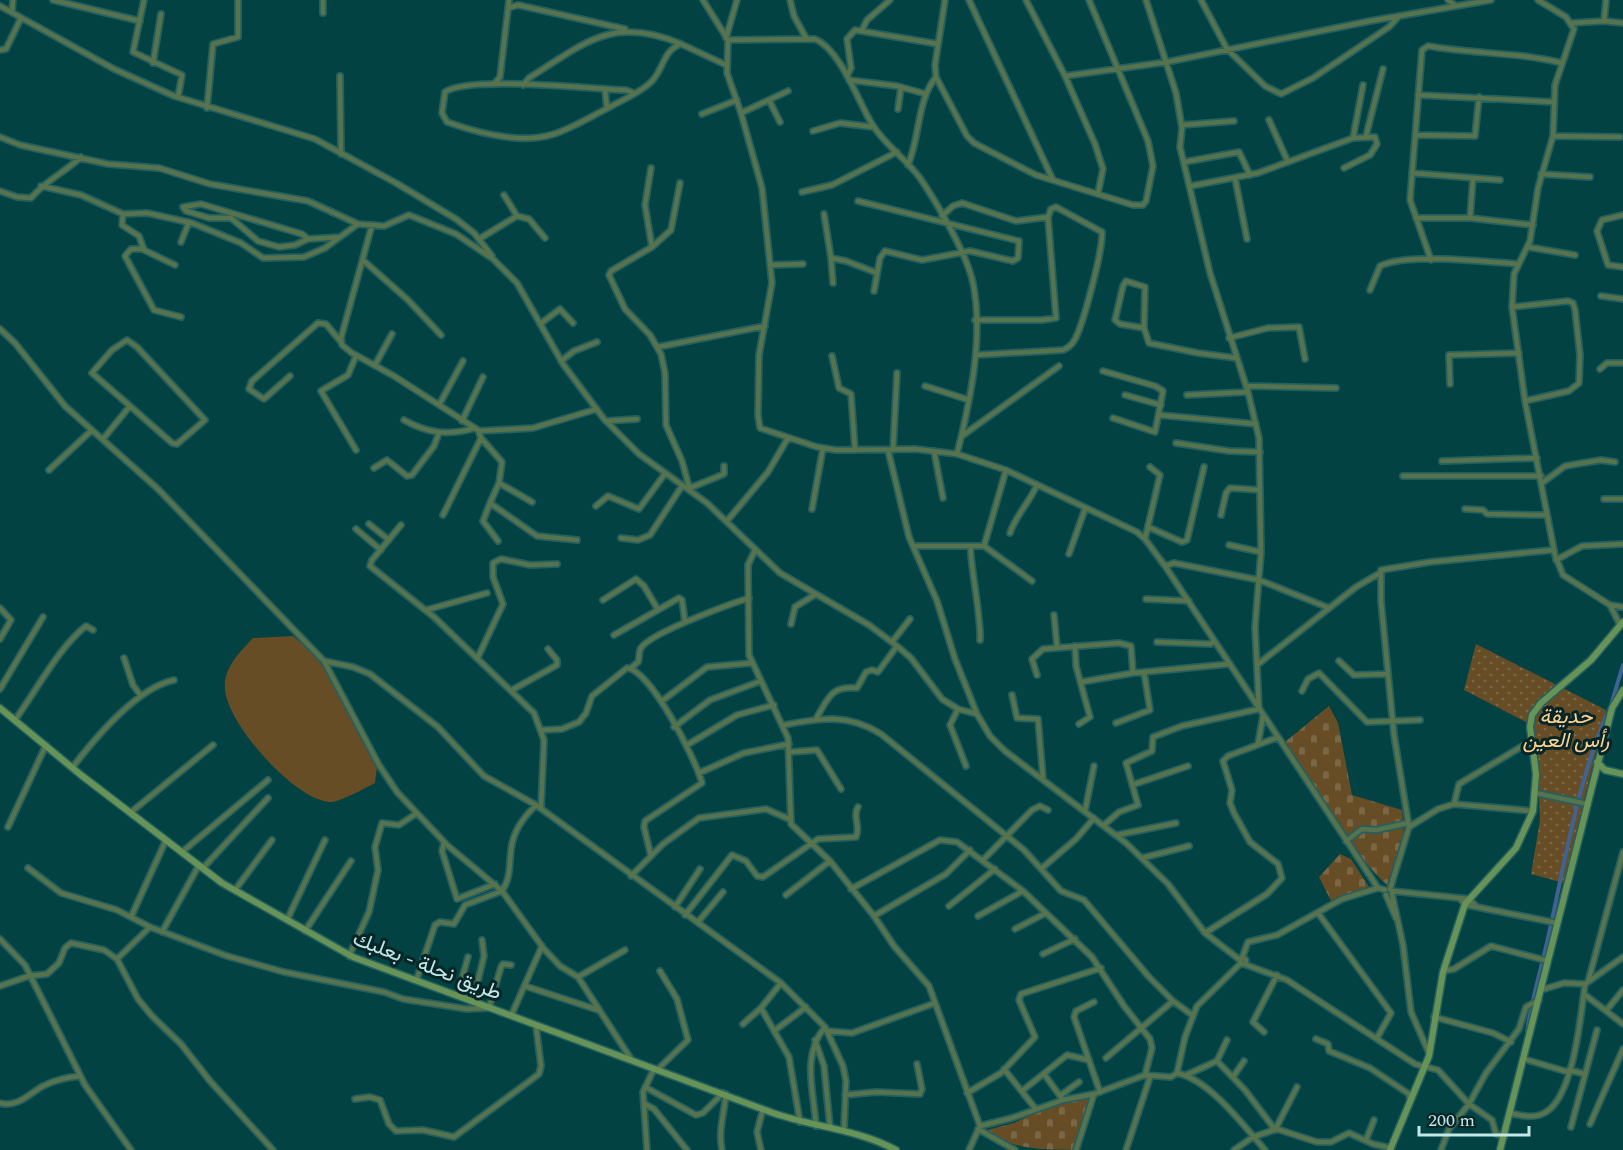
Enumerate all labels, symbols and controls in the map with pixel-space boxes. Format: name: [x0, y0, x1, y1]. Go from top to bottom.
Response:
park label: حديقة رأس العين: [1523, 701, 1609, 757]
street label: طريق نحلة - بعلبك: [348, 923, 506, 1009]
scale bar: [1419, 1099, 1528, 1137]
text: 200 m: [1428, 1107, 1475, 1134]

